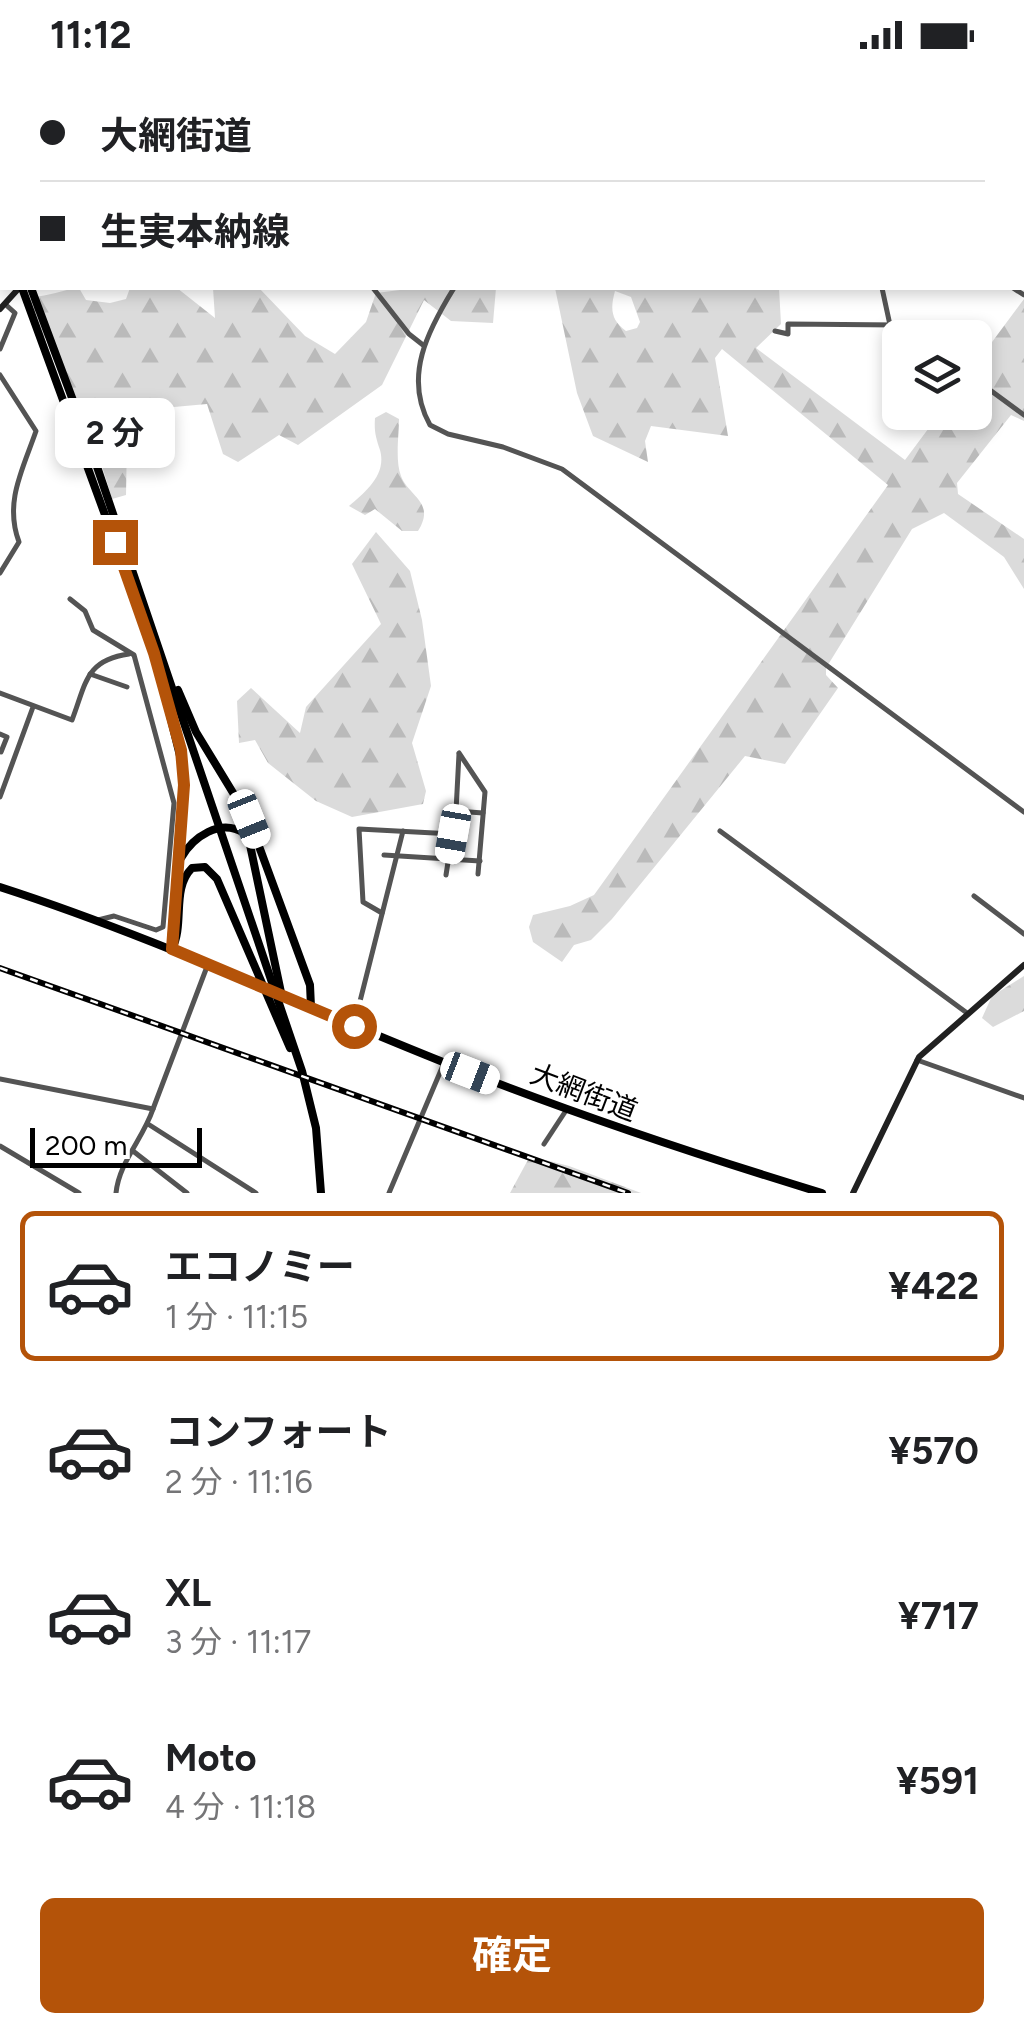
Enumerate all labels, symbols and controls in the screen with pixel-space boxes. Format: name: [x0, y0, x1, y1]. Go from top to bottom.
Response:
text: 11:12: [50, 12, 132, 58]
text: 大網街道: [100, 113, 252, 159]
text: 生実本納線: [100, 209, 290, 255]
map controls: [882, 320, 992, 430]
button: layers: [882, 320, 992, 430]
callout: 2 分: [55, 397, 175, 467]
text: 2 分: [86, 414, 144, 452]
route end: [93, 520, 138, 565]
car: [224, 786, 274, 852]
car: [433, 802, 473, 866]
route start: [332, 1004, 377, 1049]
car: [437, 1048, 503, 1098]
street label: 大網街道: [526, 1056, 642, 1128]
scale bar: [30, 1123, 202, 1168]
text: 200 m: [45, 1128, 127, 1162]
icon: car: [45, 1241, 135, 1331]
text: エコノミー: [165, 1244, 355, 1290]
text: ¥422: [888, 1263, 979, 1309]
text: 1 分 · 11:15: [165, 1298, 308, 1336]
icon: car: [45, 1406, 135, 1496]
text: コンフォート: [165, 1409, 392, 1455]
text: ¥570: [889, 1428, 979, 1474]
text: 2 分 · 11:16: [165, 1463, 313, 1501]
text: XL: [165, 1570, 211, 1616]
icon: car: [45, 1571, 135, 1661]
text: ¥717: [898, 1593, 979, 1639]
text: 3 分 · 11:17: [165, 1623, 311, 1661]
text: Moto: [165, 1735, 257, 1781]
icon: car: [45, 1736, 135, 1826]
text: ¥591: [896, 1758, 979, 1804]
text: 4 分 · 11:18: [165, 1788, 316, 1826]
button: 確定: [40, 1898, 984, 2013]

